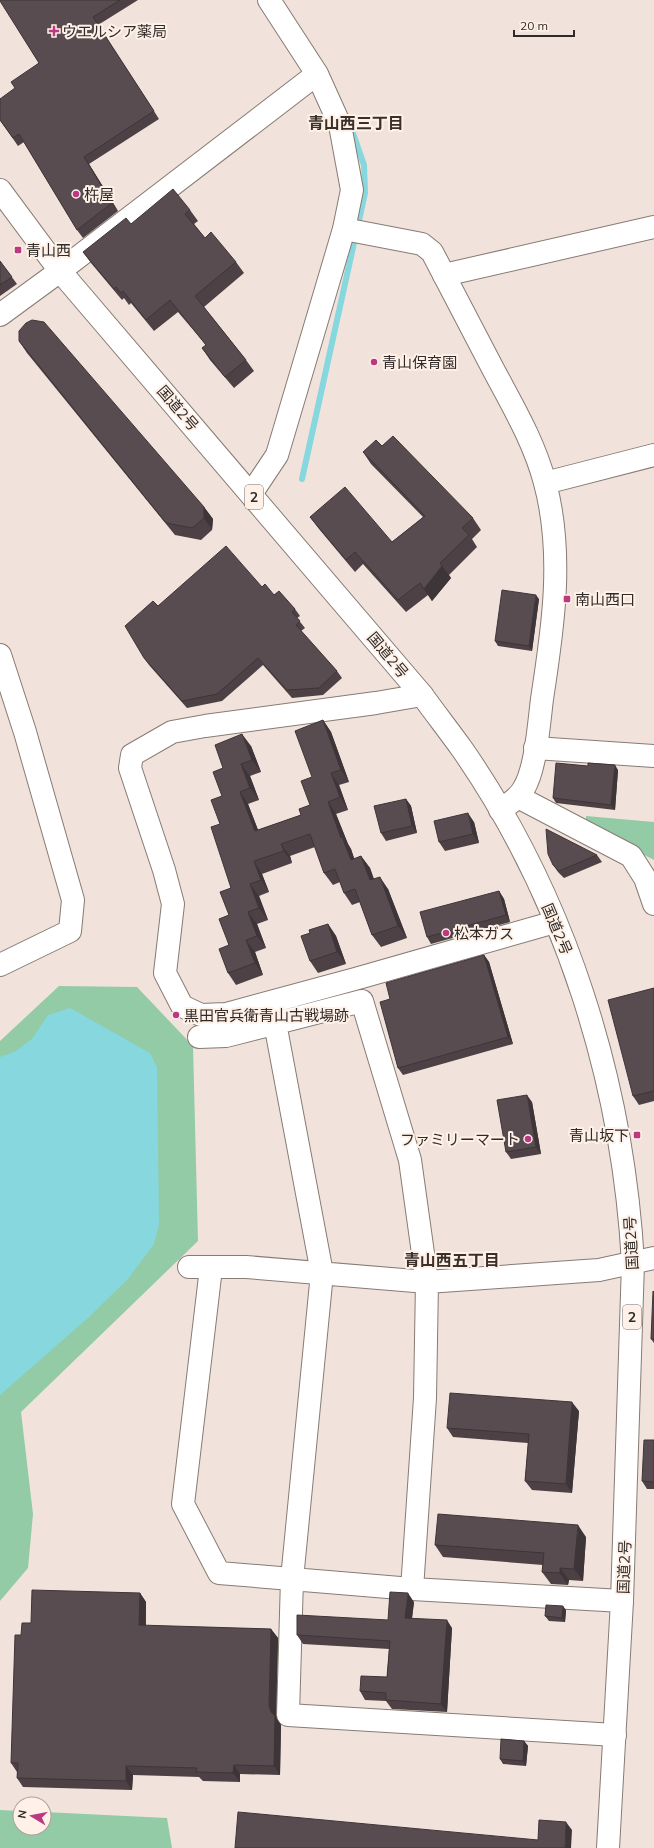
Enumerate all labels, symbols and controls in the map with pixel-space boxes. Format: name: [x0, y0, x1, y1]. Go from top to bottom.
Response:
scale bar: [514, 12, 574, 38]
text: 20 m: [520, 18, 548, 33]
place label: ウエルシア薬局: [62, 22, 167, 41]
marker: ウエルシア薬局: [49, 26, 59, 36]
district label: 青山西三丁目: [308, 113, 404, 133]
place label: 杵屋: [84, 185, 114, 204]
marker: 杵屋: [71, 189, 81, 199]
place label: 青山西: [26, 241, 71, 260]
marker: 青山西: [13, 245, 23, 255]
place label: 青山保育園: [382, 353, 457, 372]
marker: 青山保育園: [369, 357, 379, 367]
street label: 国道2号: [153, 381, 203, 435]
road number: 2: [245, 485, 263, 509]
place label: 南山西口: [575, 590, 635, 609]
marker: 南山西口: [562, 594, 572, 604]
street label: 国道2号: [363, 628, 413, 682]
street label: 国道2号: [538, 900, 576, 958]
place label: 松本ガス: [454, 924, 514, 943]
marker: 松本ガス: [441, 928, 451, 938]
place label: 黒田官兵衛青山古戦場跡: [184, 1006, 349, 1025]
marker: 黒田官兵衛青山古戦場跡: [171, 1010, 181, 1020]
place label: 青山坂下: [569, 1126, 629, 1145]
place label: ファミリーマート: [400, 1130, 520, 1149]
marker: 青山坂下: [632, 1130, 642, 1140]
marker: ファミリーマート: [523, 1134, 533, 1144]
street label: 国道2号: [620, 1216, 642, 1270]
district label: 青山西五丁目: [404, 1250, 500, 1270]
road number: 2: [623, 1305, 641, 1329]
street label: 国道2号: [614, 1540, 634, 1594]
north arrow: [12, 1796, 52, 1836]
text: N: [15, 1809, 30, 1820]

